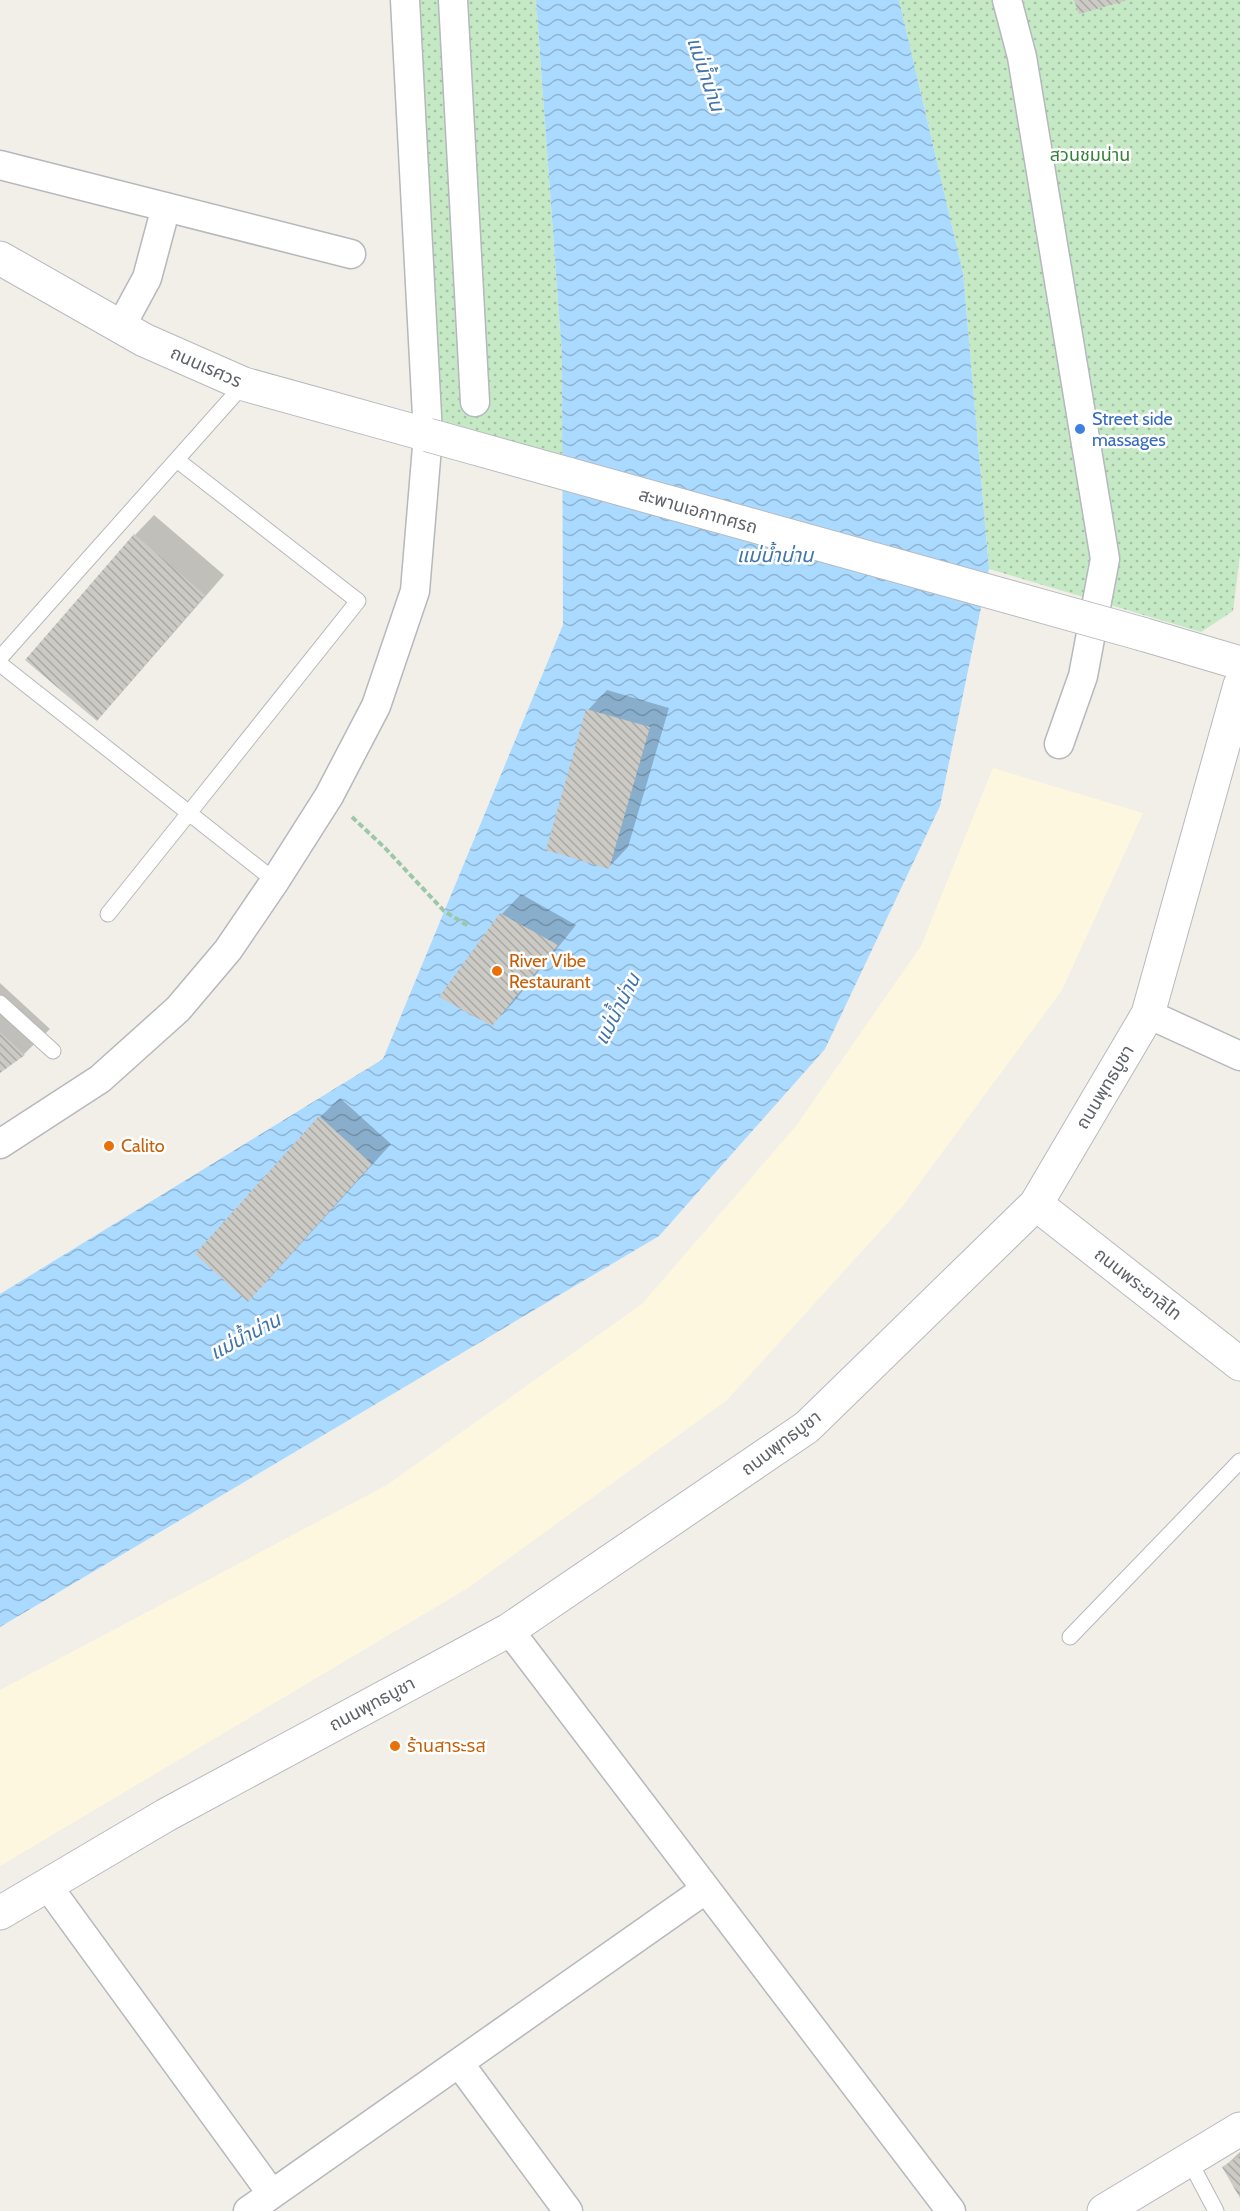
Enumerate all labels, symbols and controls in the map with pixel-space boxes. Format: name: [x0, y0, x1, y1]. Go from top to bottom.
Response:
water label: แม่น้ำน่าน: [682, 33, 732, 116]
park label: สวนชมน่าน: [1050, 144, 1130, 166]
street label: ถนนเรศวร: [167, 342, 245, 393]
place label: Street side massages: [1092, 408, 1173, 451]
marker: Street side massages: [1073, 422, 1087, 436]
street label: สะพานเอกาทศรถ: [636, 484, 760, 538]
water label: แม่น้ำน่าน: [737, 541, 815, 567]
place label: River Vibe Restaurant: [509, 950, 591, 993]
marker: River Vibe Restaurant: [490, 964, 504, 978]
water label: แม่น้ำน่าน: [587, 967, 646, 1049]
street label: ถนนพุทธบูชา: [1071, 1041, 1140, 1134]
place label: Calito: [121, 1135, 165, 1157]
marker: Calito: [102, 1139, 116, 1153]
street label: ถนนพระยาลิไท: [1090, 1243, 1186, 1325]
water label: แม่น้ำน่าน: [205, 1305, 286, 1365]
street label: ถนนพุทธบูชา: [737, 1406, 826, 1481]
street label: ถนนพุทธบูชา: [325, 1672, 419, 1737]
place label: ร้านสาระรส: [407, 1735, 486, 1757]
marker: ร้านสาระรส: [388, 1739, 402, 1753]

